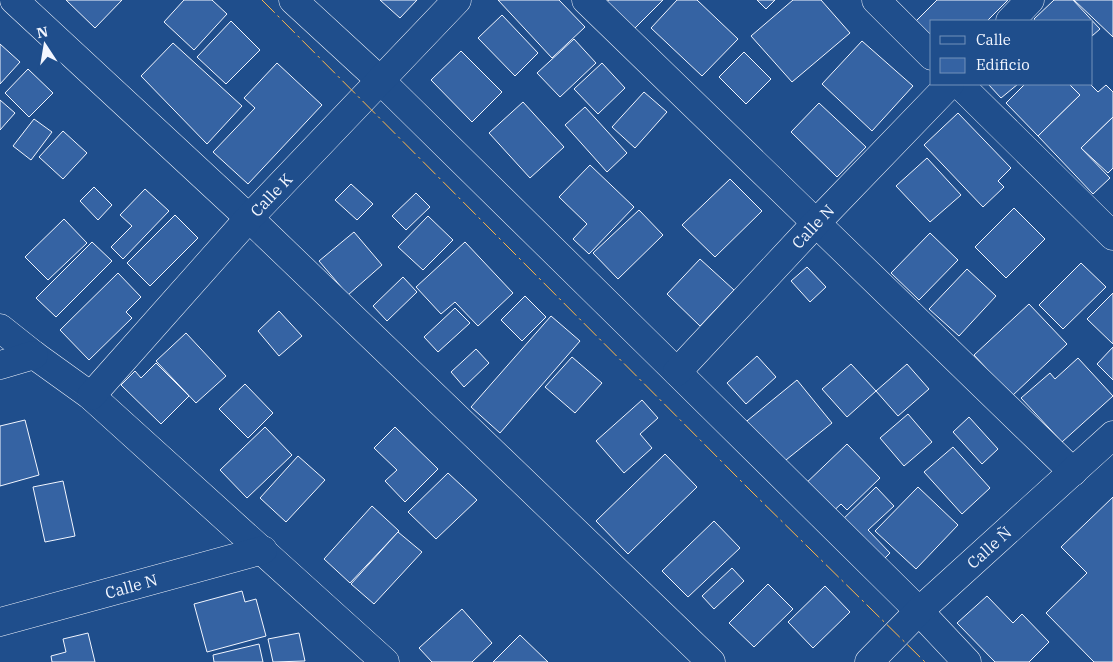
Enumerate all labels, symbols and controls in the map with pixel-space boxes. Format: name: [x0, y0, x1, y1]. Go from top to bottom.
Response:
north arrow: [20, 20, 70, 70]
legend: [930, 20, 1093, 85]
text: N: [35, 22, 50, 42]
text: Calle: [976, 30, 1011, 49]
text: Edificio: [976, 55, 1030, 74]
street label: Calle K: [246, 169, 296, 221]
street label: Calle N: [787, 200, 838, 253]
street label: Calle Ñ: [963, 522, 1016, 573]
street label: Calle N: [103, 569, 160, 603]

